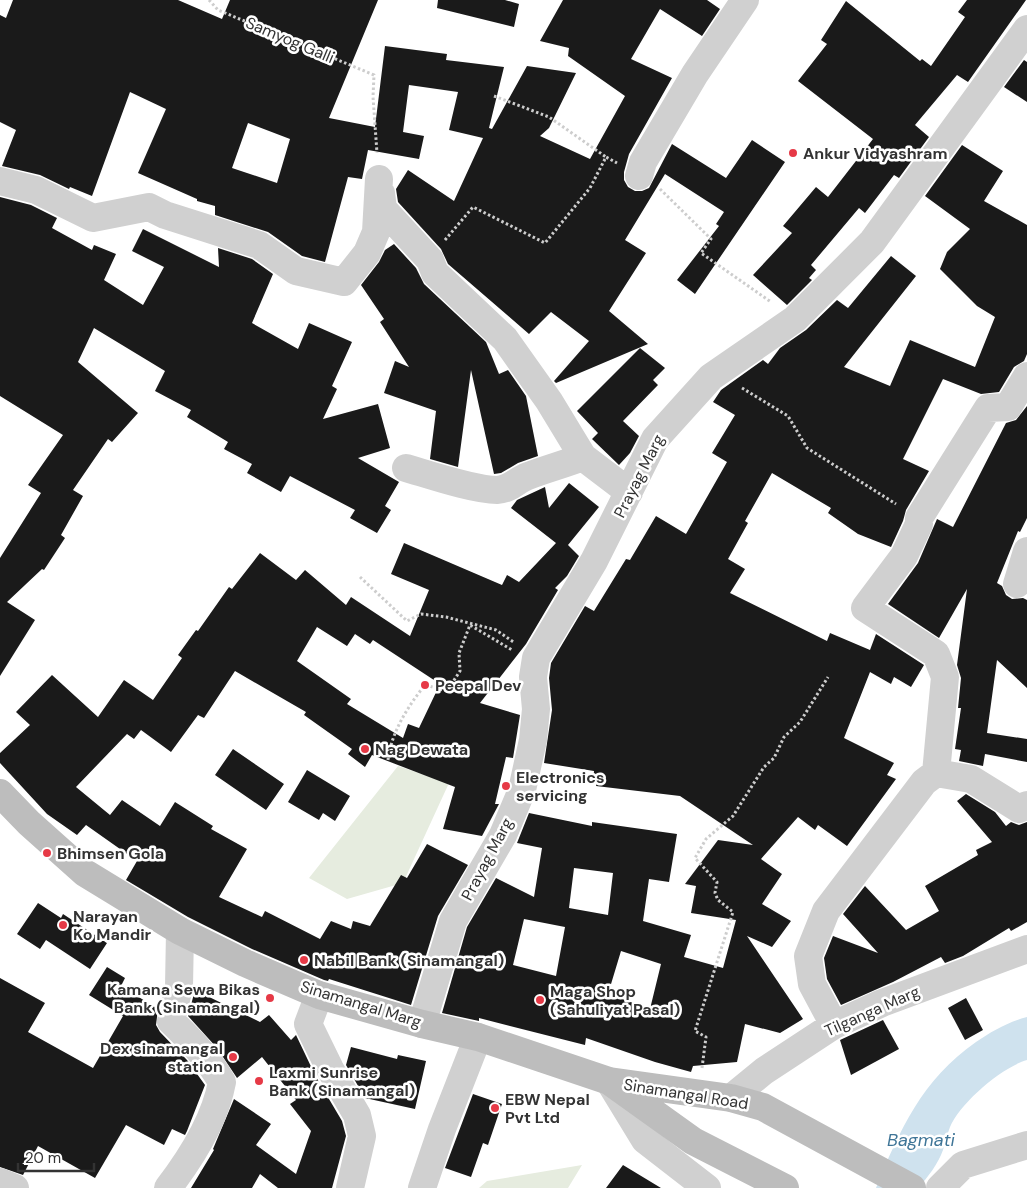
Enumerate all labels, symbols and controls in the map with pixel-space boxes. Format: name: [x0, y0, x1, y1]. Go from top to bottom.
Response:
street label: Samyog Galli: [242, 12, 338, 68]
place label: Ankur Vidyashram: [803, 143, 948, 164]
marker: Ankur Vidyashram: [787, 147, 799, 159]
street label: Prayag Marg: [609, 431, 669, 521]
place label: Peepal Dev: [435, 675, 521, 696]
marker: Peepal Dev: [419, 679, 431, 691]
place label: Nag Dewata: [375, 739, 468, 760]
marker: Nag Dewata: [359, 743, 371, 755]
place label: Electronics servicing: [516, 767, 604, 806]
marker: Electronics servicing: [500, 780, 512, 792]
street label: Prayag Marg: [456, 814, 518, 904]
place label: Bhimsen Gola: [57, 843, 164, 864]
marker: Bhimsen Gola: [41, 847, 53, 859]
place label: Narayan Ko Mandir: [73, 906, 152, 945]
marker: Narayan Ko Mandir: [57, 919, 69, 931]
place label: Nabil Bank (Sinamangal): [314, 950, 504, 971]
marker: Nabil Bank (Sinamangal): [298, 954, 310, 966]
street label: Sinamangal Marg: [298, 976, 424, 1032]
place label: Kamana Sewa Bikas Bank (Sinamangal): [107, 979, 260, 1018]
place label: Maga Shop (Sahuliyat Pasal): [550, 981, 680, 1020]
street label: Tilganga Marg: [821, 981, 923, 1041]
marker: Kamana Sewa Bikas Bank (Sinamangal): [264, 992, 276, 1004]
marker: Maga Shop (Sahuliyat Pasal): [534, 994, 546, 1006]
place label: Dex sinamangal station: [100, 1038, 223, 1077]
marker: Dex sinamangal station: [227, 1051, 239, 1063]
place label: Laxmi Sunrise Bank (Sinamangal): [269, 1062, 415, 1101]
street label: Sinamangal Road: [622, 1074, 750, 1114]
marker: Laxmi Sunrise Bank (Sinamangal): [253, 1075, 265, 1087]
place label: EBW Nepal Pvt Ltd: [505, 1089, 590, 1128]
marker: EBW Nepal Pvt Ltd: [489, 1102, 501, 1114]
water label: Bagmati: [887, 1128, 956, 1152]
scale bar: [18, 1140, 94, 1172]
text: 20 m: [25, 1148, 61, 1168]

